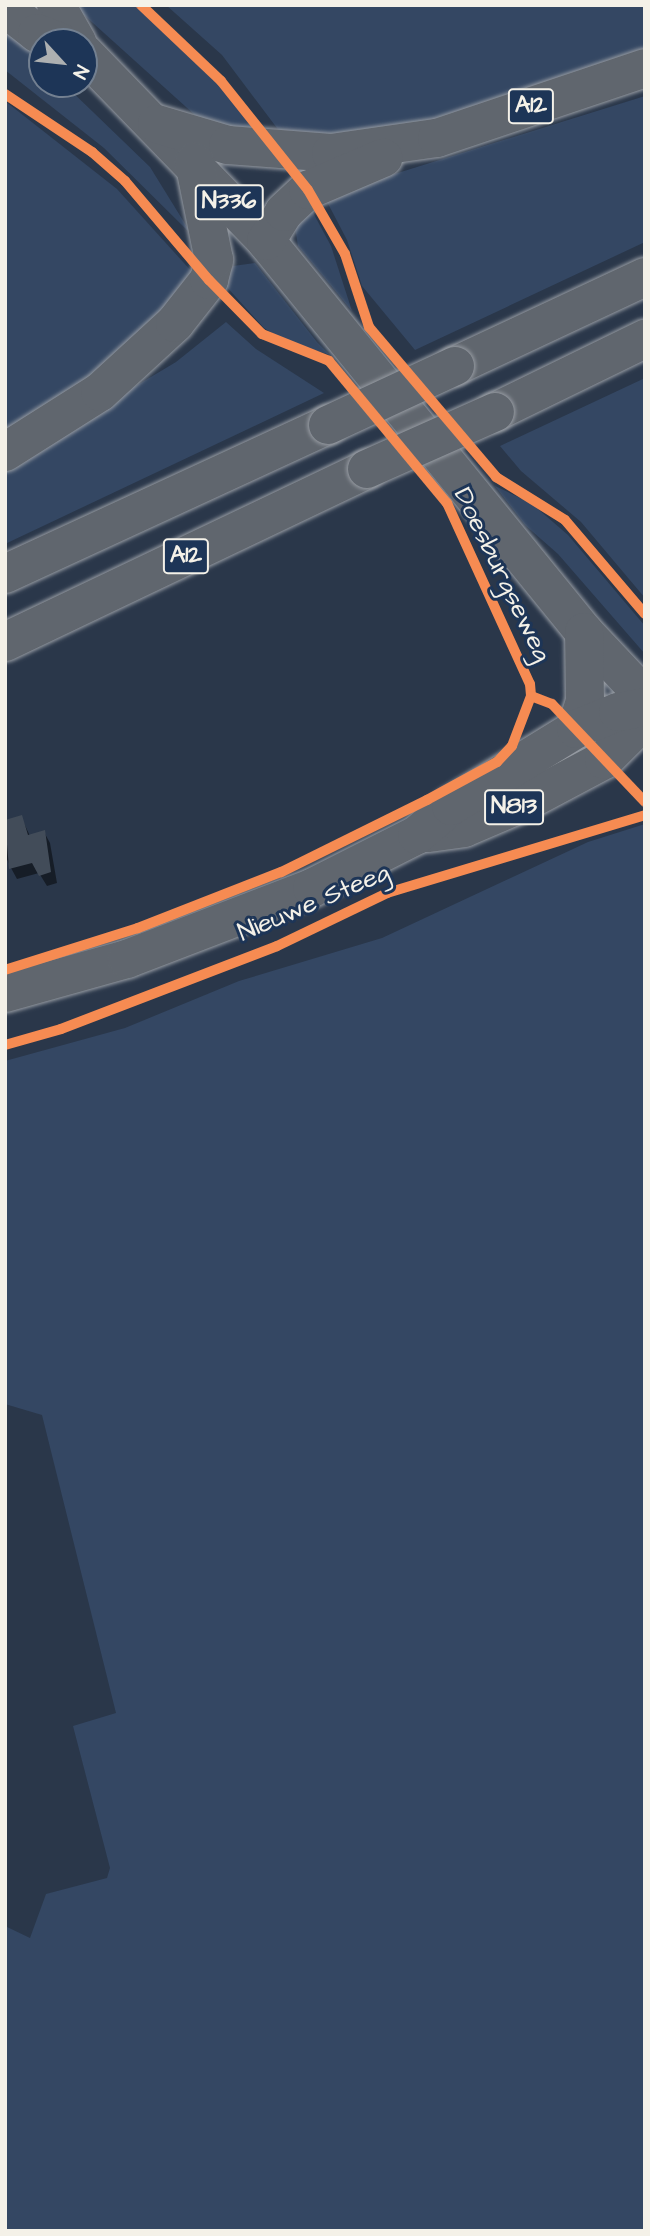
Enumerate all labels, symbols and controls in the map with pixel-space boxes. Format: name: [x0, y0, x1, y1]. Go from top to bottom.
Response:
north arrow: [28, 28, 98, 98]
text: N: [66, 60, 95, 83]
road number: A12: [506, 86, 556, 126]
road number: N336: [194, 182, 264, 222]
street label: Doesburgseweg: [446, 483, 558, 667]
road number: A12: [162, 536, 210, 576]
road number: N813: [482, 786, 546, 828]
street label: Nieuwe Steeg: [233, 857, 395, 949]

